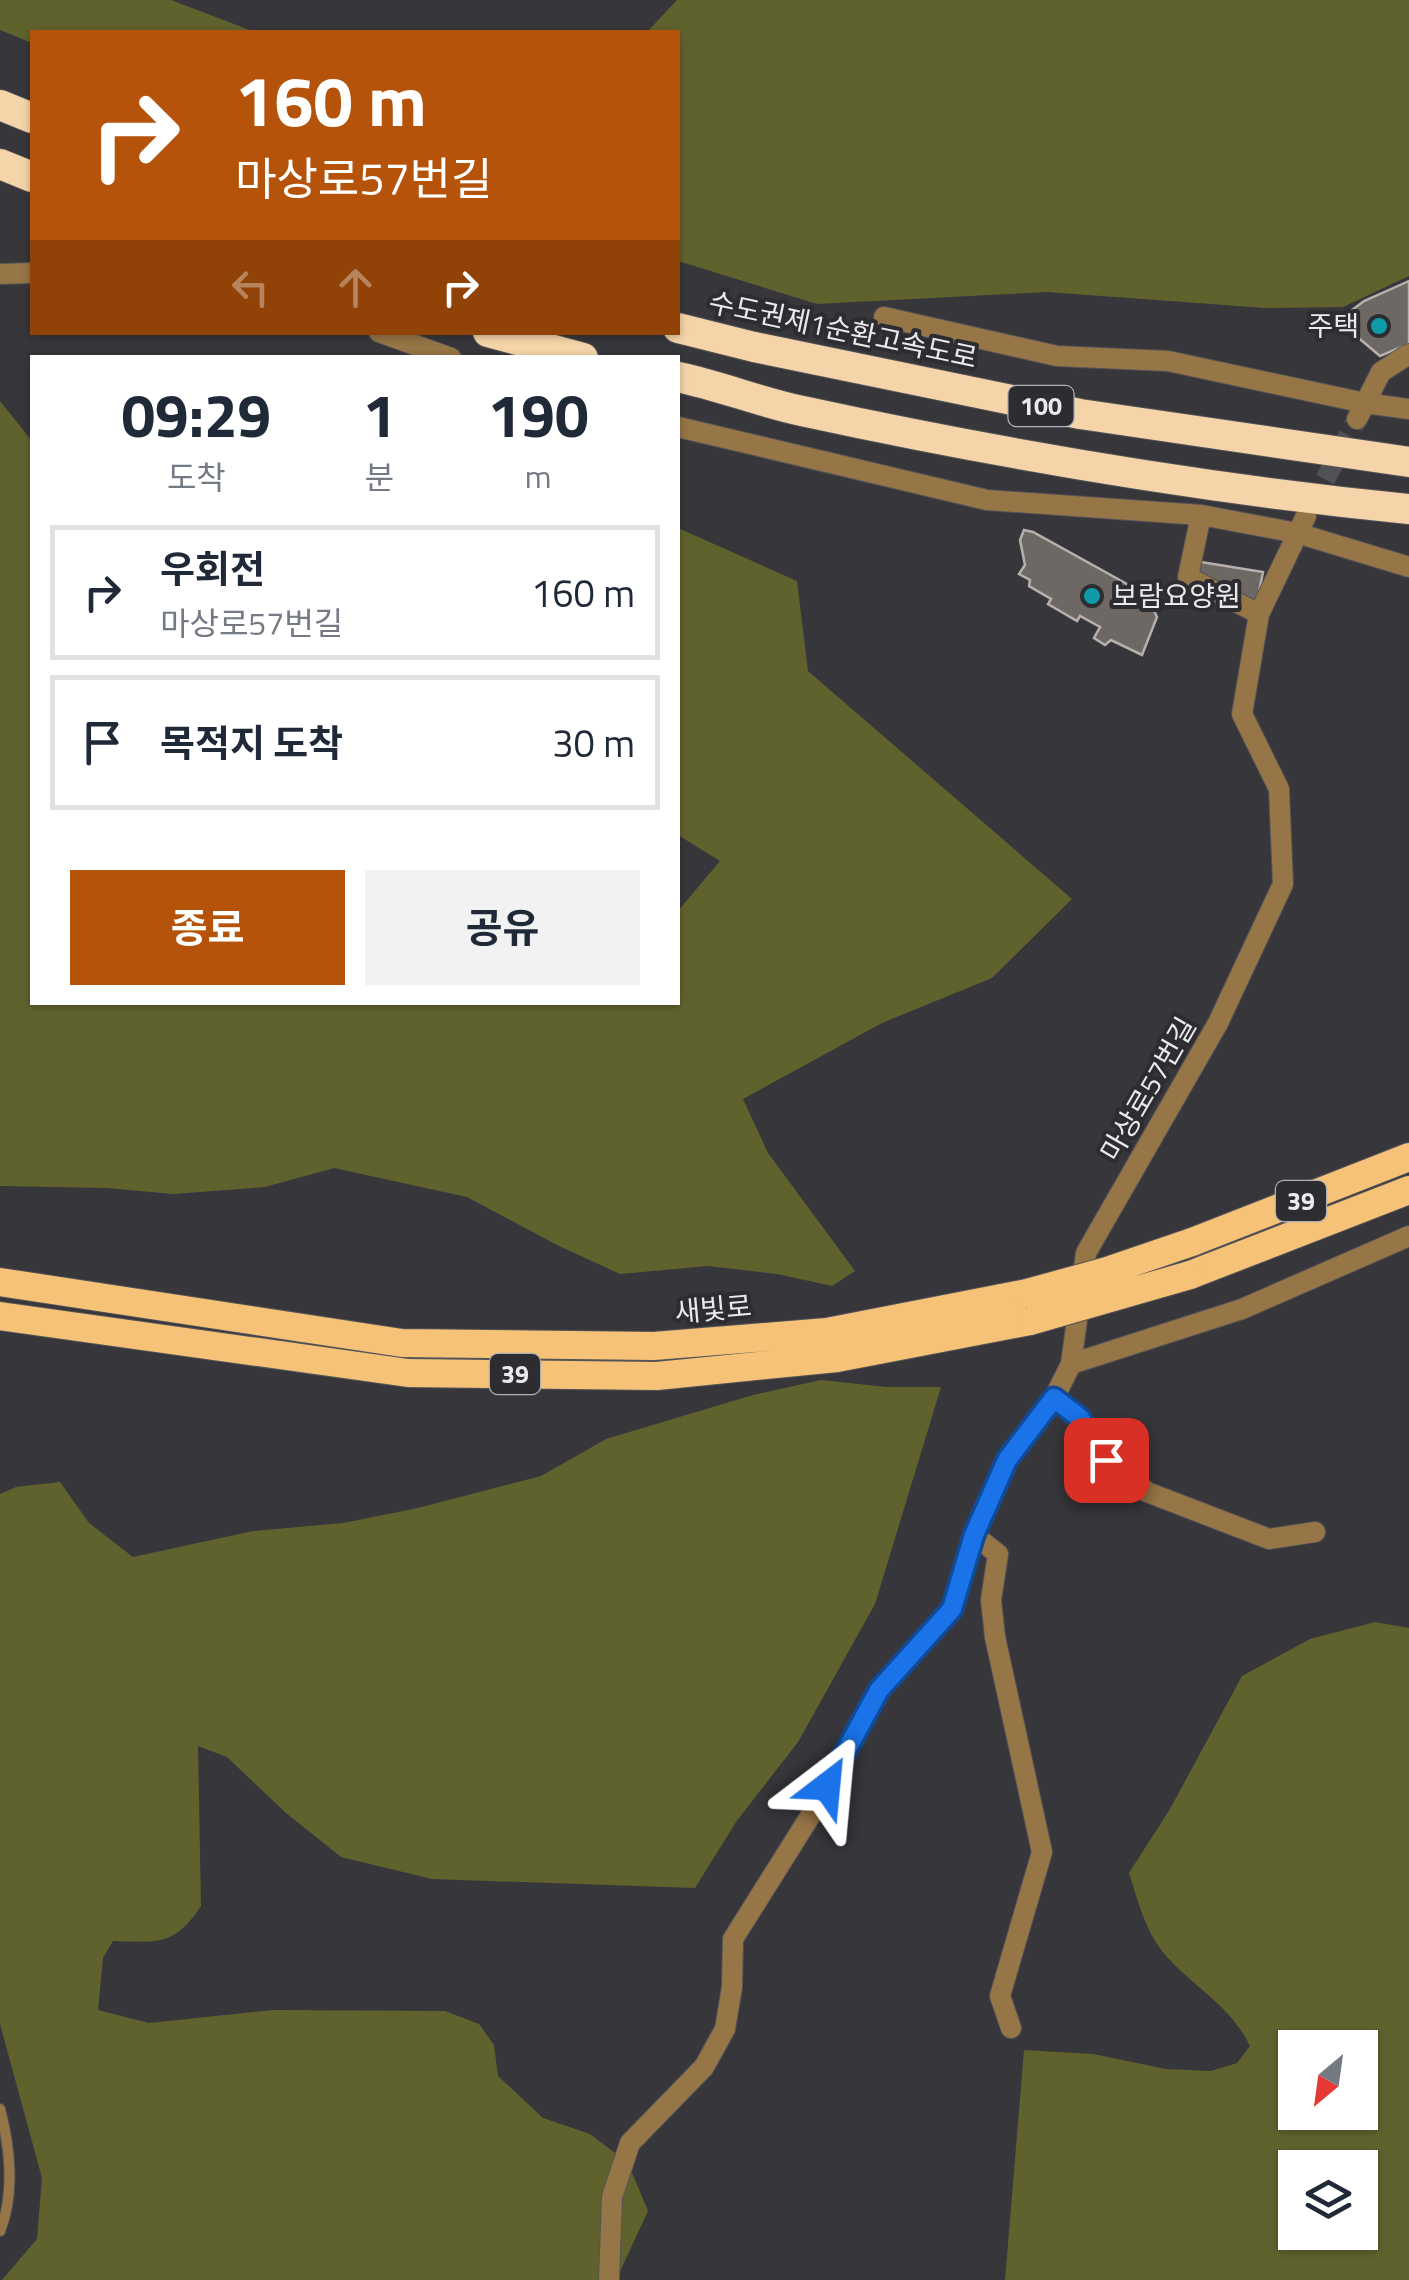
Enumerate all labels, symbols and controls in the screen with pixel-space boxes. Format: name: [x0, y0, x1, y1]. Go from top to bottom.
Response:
text: 160 m: [235, 47, 427, 153]
icon: right: [70, 70, 200, 200]
text: 마상로57번길: [235, 144, 492, 212]
icon: left: [223, 260, 278, 315]
icon: ahead: [328, 260, 383, 315]
icon: right: [433, 260, 488, 315]
street label: 수도권제1순환고속도로: [705, 280, 981, 379]
place label: 주택: [1307, 304, 1359, 347]
marker: 주택: [1368, 315, 1390, 337]
text: 09:29: [121, 369, 271, 460]
text: 1: [363, 369, 396, 460]
text: 190: [488, 369, 589, 460]
road number: 100: [1008, 386, 1074, 426]
text: m: [525, 452, 552, 500]
text: 도착: [167, 453, 226, 501]
text: 분: [365, 453, 394, 501]
text: 우회전: [160, 540, 265, 598]
text: 160 m: [531, 564, 635, 622]
icon: right: [75, 565, 130, 620]
place label: 보람요양원: [1112, 574, 1241, 617]
marker: 보람요양원: [1081, 585, 1103, 607]
text: 마상로57번길: [160, 599, 343, 647]
text: 목적지 도착: [160, 714, 343, 772]
text: 30 m: [552, 714, 635, 772]
icon: arrive: [75, 715, 130, 770]
button: 종료: [70, 870, 345, 985]
button: 공유: [365, 870, 640, 985]
street label: 마상로57번길: [1089, 1009, 1206, 1169]
road number: 39: [1276, 1181, 1326, 1221]
street label: 새빛로: [673, 1284, 753, 1333]
road number: 39: [490, 1354, 540, 1394]
pin: [1064, 1418, 1149, 1503]
icon: arrive: [1079, 1433, 1134, 1488]
position arrow: [775, 1734, 879, 1838]
north arrow: [1278, 2030, 1378, 2130]
map controls: [1278, 2030, 1378, 2250]
button: layers: [1278, 2150, 1378, 2250]

